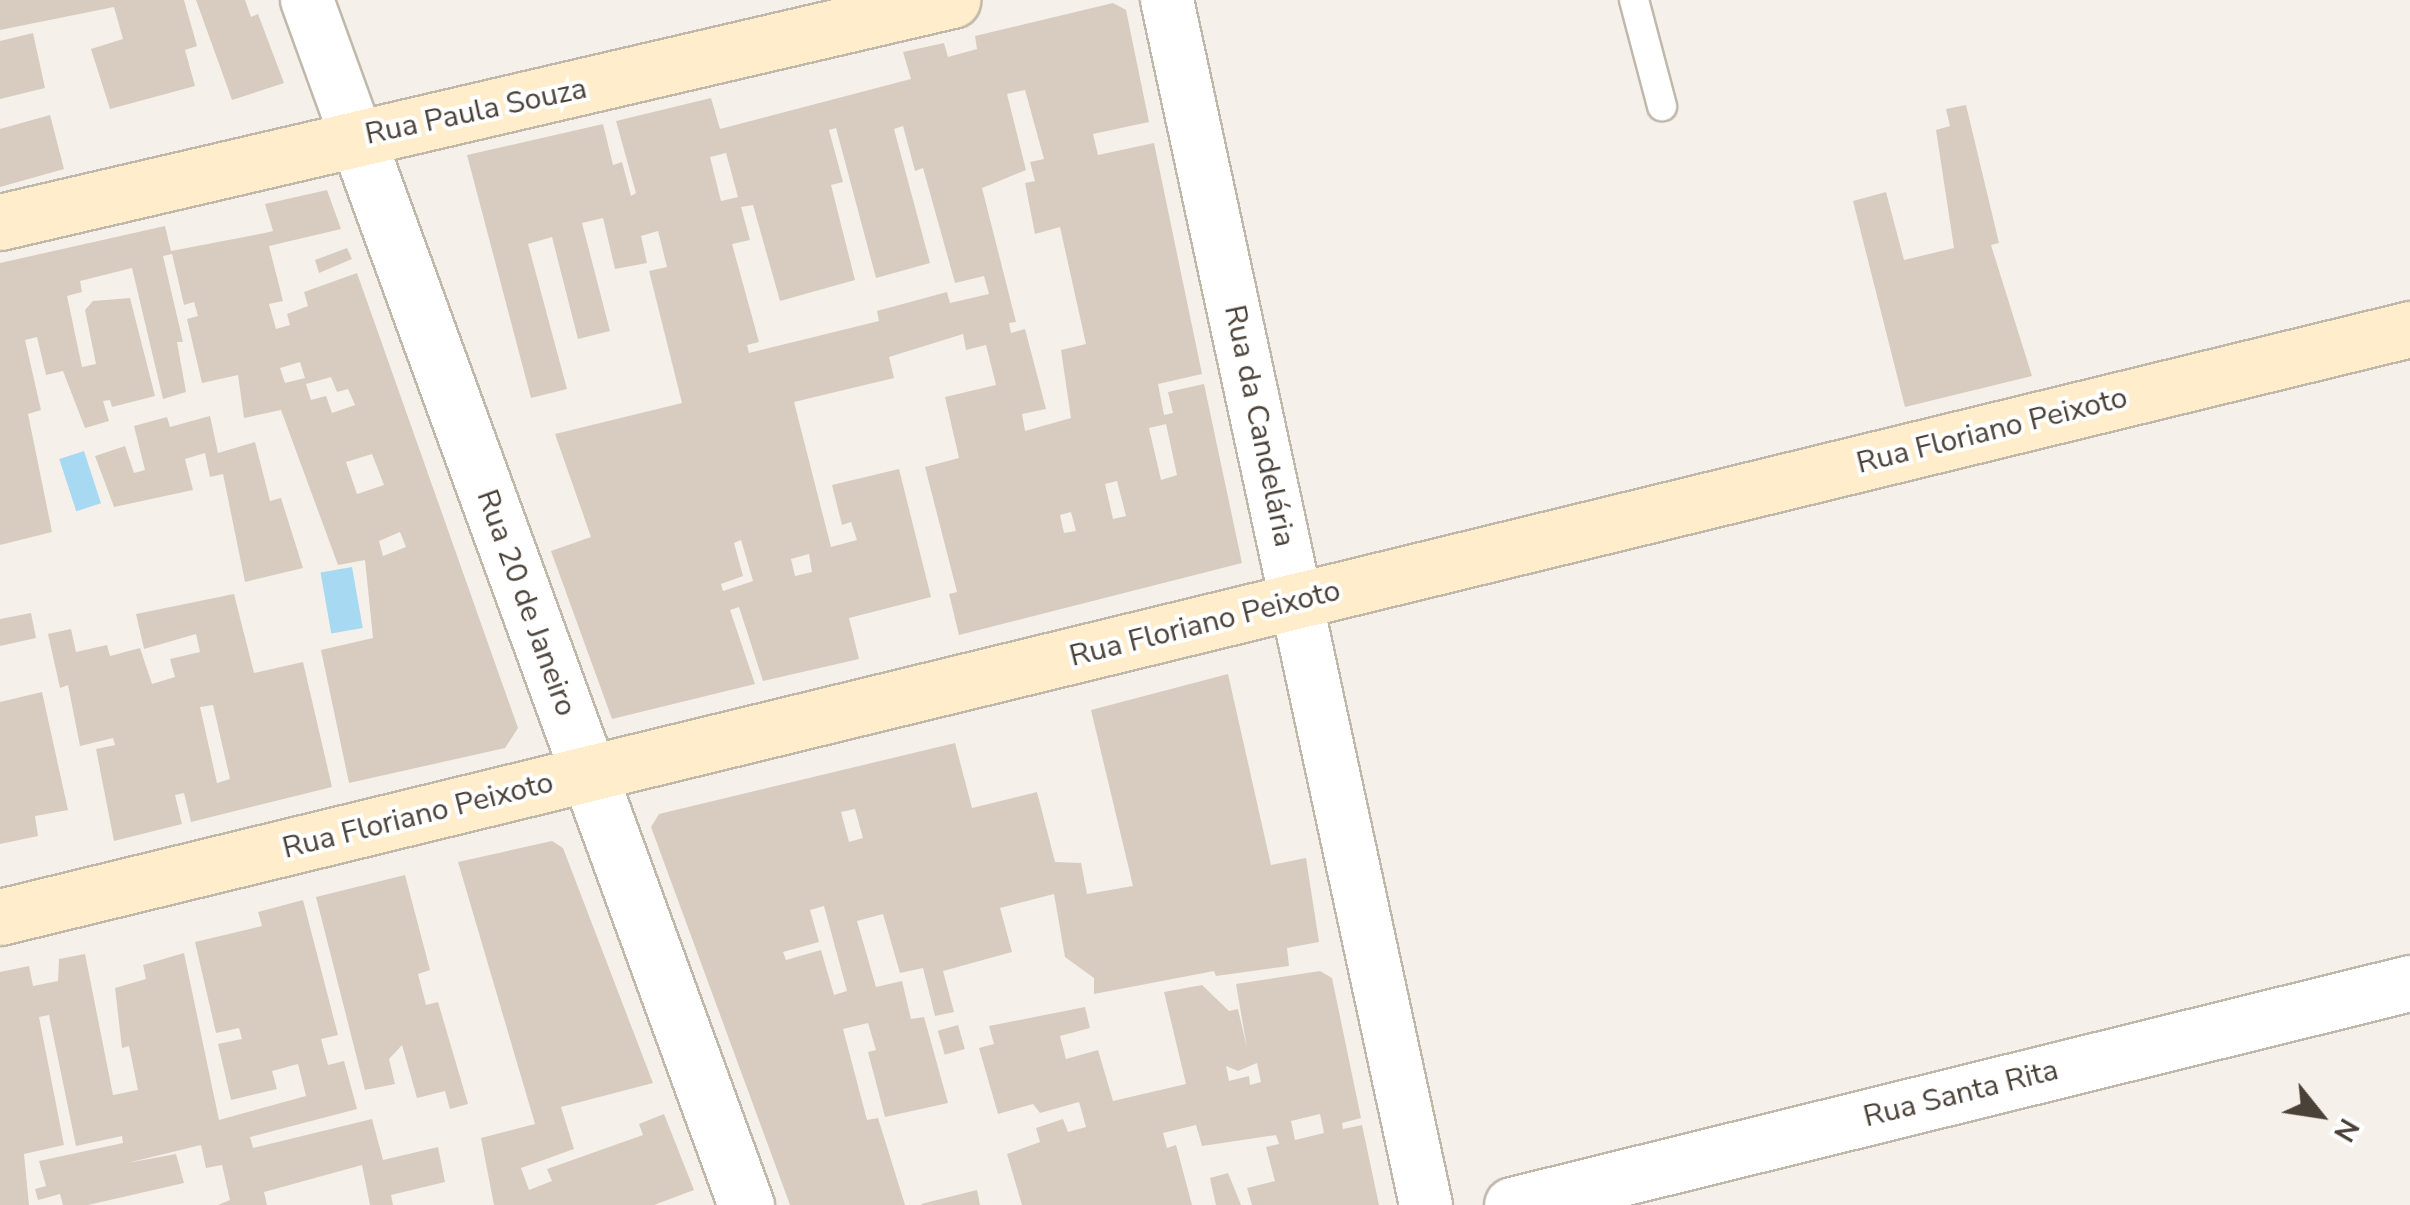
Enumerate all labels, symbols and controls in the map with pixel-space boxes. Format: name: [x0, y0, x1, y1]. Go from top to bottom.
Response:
street label: Rua Paula Souza: [362, 71, 590, 153]
street label: Rua da Candelária: [1216, 302, 1302, 550]
street label: Rua Floriano Peixoto: [1853, 380, 2131, 482]
street label: Rua 20 de Janeiro: [468, 485, 584, 721]
street label: Rua Floriano Peixoto: [1066, 573, 1344, 675]
street label: Rua Floriano Peixoto: [279, 765, 557, 867]
street label: Rua Santa Rita: [1860, 1052, 2062, 1136]
north arrow: [2270, 1065, 2370, 1165]
text: N: [2324, 1111, 2368, 1149]

